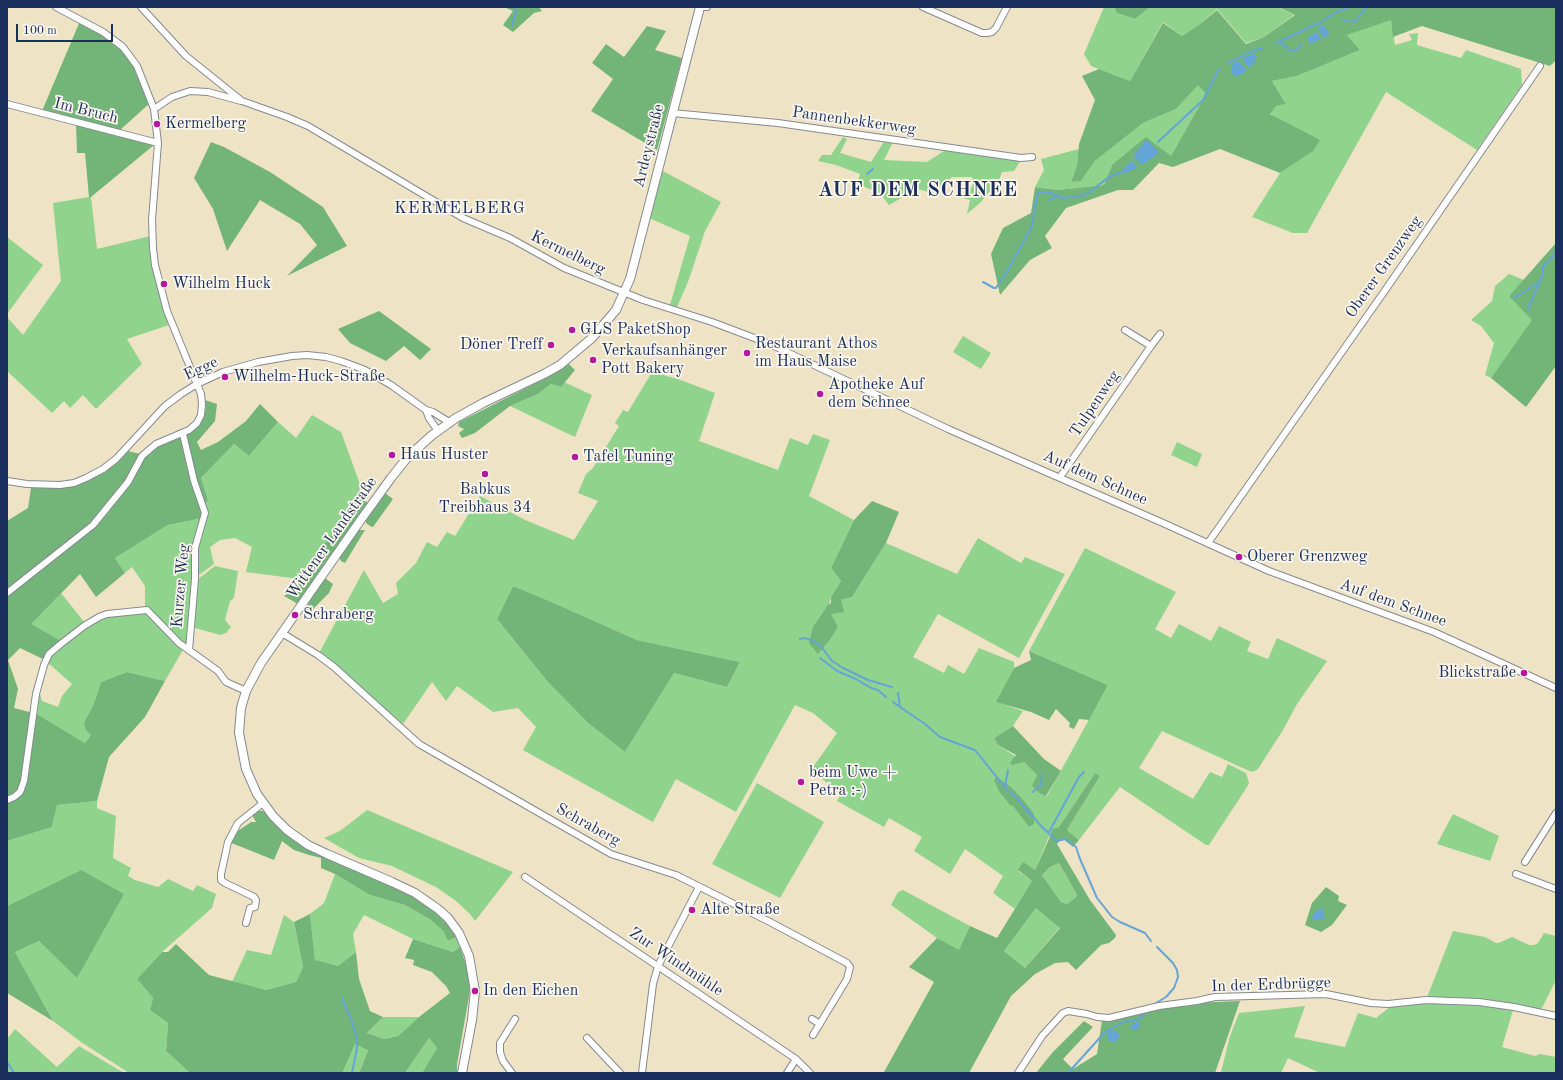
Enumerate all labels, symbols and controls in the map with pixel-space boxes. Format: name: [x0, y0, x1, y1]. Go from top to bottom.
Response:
scale bar: [18, 16, 115, 42]
text: 100 m: [23, 25, 57, 37]
street label: Im Bruch: [52, 94, 120, 128]
street label: Ardeystraße: [629, 102, 669, 190]
street label: Pannenbekkerweg: [791, 103, 917, 139]
place label: Kermelberg: [165, 114, 246, 134]
marker: Kermelberg: [152, 119, 162, 129]
district label: AUF DEM SCHNEE: [818, 179, 1018, 203]
district label: KERMELBERG: [394, 199, 526, 219]
street label: Oberer Grenzweg: [1342, 212, 1426, 322]
street label: Kermelberg: [527, 227, 609, 279]
place label: Wilhelm Huck: [172, 274, 271, 294]
marker: Wilhelm Huck: [159, 279, 169, 289]
place label: GLS PaketShop: [580, 320, 691, 340]
marker: GLS PaketShop: [567, 325, 577, 335]
place label: Restaurant Athos im Haus Maise: [755, 334, 877, 372]
place label: Döner Treff: [460, 335, 543, 355]
marker: Döner Treff: [546, 340, 556, 350]
place label: Verkaufsanhänger Pott Bakery: [601, 341, 727, 379]
marker: Restaurant Athos im Haus Maise: [742, 348, 752, 358]
street label: Egge: [181, 353, 221, 385]
marker: Verkaufsanhänger Pott Bakery: [588, 355, 598, 365]
place label: Wilhelm-Huck-Straße: [233, 367, 385, 387]
street label: Tulpenweg: [1066, 367, 1124, 441]
marker: Wilhelm-Huck-Straße: [220, 372, 230, 382]
place label: Apotheke Auf dem Schnee: [828, 375, 924, 413]
marker: Apotheke Auf dem Schnee: [815, 389, 825, 399]
place label: Haus Huster: [400, 445, 488, 465]
street label: Auf dem Schnee: [1040, 446, 1150, 510]
place label: Tafel Tuning: [583, 447, 673, 467]
marker: Haus Huster: [387, 450, 397, 460]
marker: Tafel Tuning: [570, 452, 580, 462]
marker: Babkus Treibhaus 34: [480, 469, 490, 479]
street label: Wittener Landstraße: [283, 473, 381, 603]
place label: Babkus Treibhaus 34: [439, 480, 531, 518]
street label: Kurzer Weg: [168, 543, 194, 629]
place label: Oberer Grenzweg: [1247, 547, 1367, 567]
marker: Oberer Grenzweg: [1234, 552, 1244, 562]
street label: Auf dem Schnee: [1337, 575, 1449, 631]
place label: Schraberg: [303, 605, 374, 625]
marker: Schraberg: [290, 610, 300, 620]
place label: Blickstraße: [1438, 663, 1516, 683]
marker: Blickstraße: [1519, 668, 1529, 678]
place label: beim Uwe + Petra :-): [809, 763, 897, 801]
marker: beim Uwe + Petra :-): [796, 777, 806, 787]
street label: Schraberg: [552, 799, 624, 851]
place label: Alte Straße: [700, 900, 780, 920]
marker: Alte Straße: [687, 905, 697, 915]
street label: Zur Windmühle: [625, 923, 727, 1001]
street label: In der Erdbrügge: [1211, 973, 1331, 997]
place label: In den Eichen: [483, 981, 578, 1001]
marker: In den Eichen: [470, 986, 480, 996]

